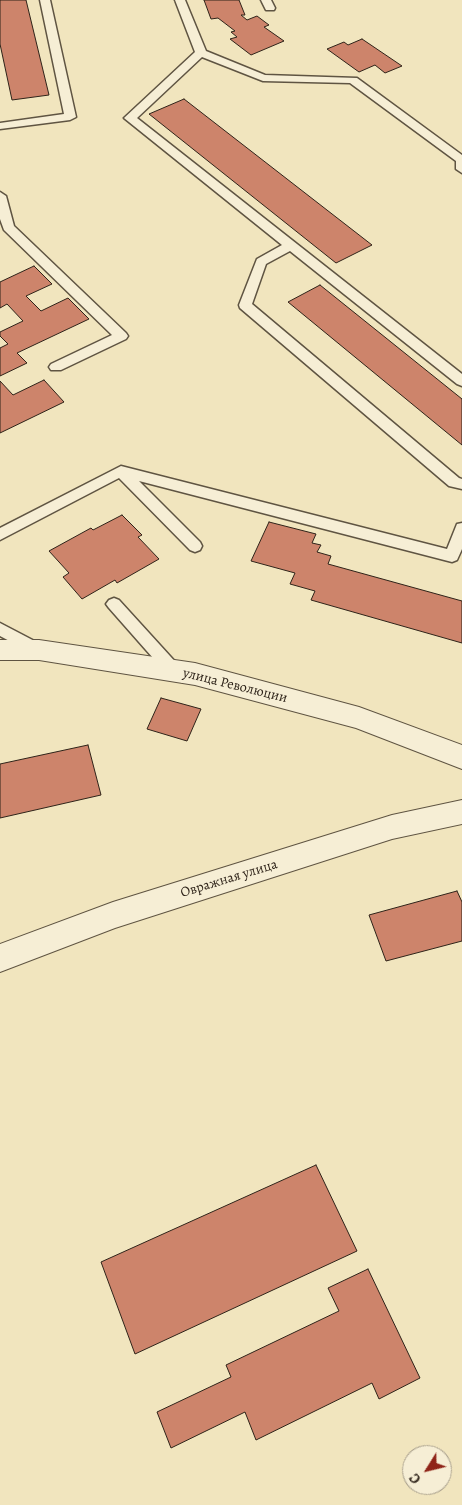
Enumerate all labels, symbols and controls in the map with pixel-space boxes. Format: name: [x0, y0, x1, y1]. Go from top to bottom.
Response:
street label: улица Революции: [181, 665, 289, 707]
street label: Овражная улица: [178, 856, 280, 902]
north arrow: [402, 1445, 452, 1495]
text: С: [405, 1469, 425, 1488]

